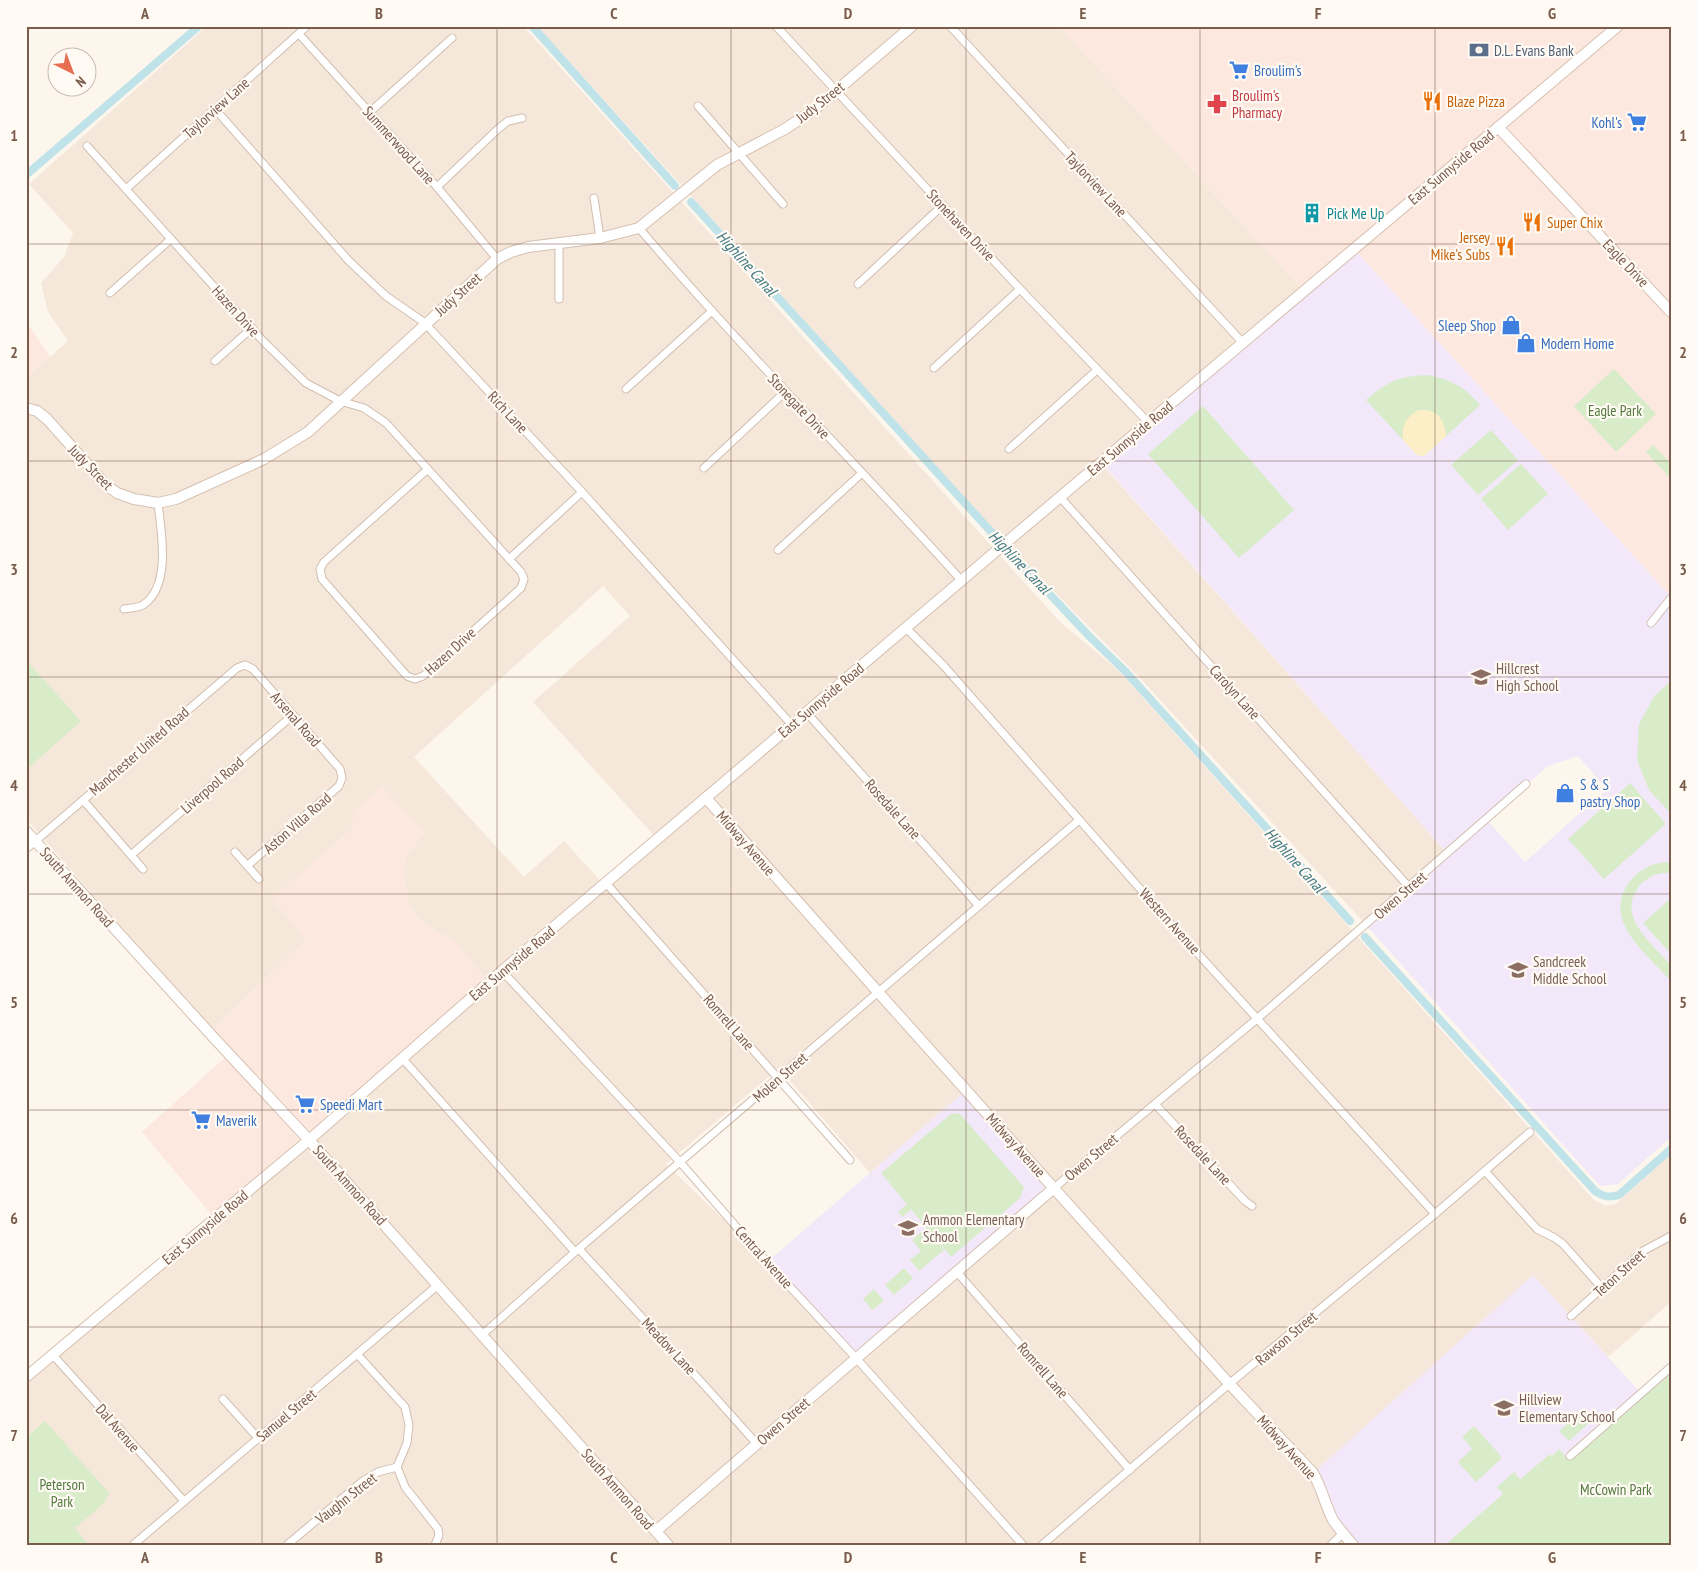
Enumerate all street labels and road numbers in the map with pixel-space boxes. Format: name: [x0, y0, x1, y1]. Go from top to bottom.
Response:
street label: Taylorview Lane: [179, 73, 253, 143]
street label: Judy Street: [791, 77, 848, 127]
street label: Summerwood Lane: [359, 102, 439, 188]
street label: East Sunnyside Road: [1404, 126, 1498, 208]
street label: Taylorview Lane: [1061, 147, 1131, 221]
street label: Stonehaven Drive: [923, 185, 999, 265]
street label: Eagle Drive: [1599, 235, 1653, 291]
street label: Judy Street: [430, 268, 485, 320]
street label: Hazen Drive: [208, 281, 264, 341]
street label: Stonegate Drive: [764, 369, 834, 443]
street label: Rich Lane: [484, 387, 532, 437]
street label: East Sunnyside Road: [1083, 397, 1177, 479]
street label: Judy Street: [64, 440, 117, 494]
street label: Hazen Drive: [420, 623, 480, 679]
street label: East Sunnyside Road: [774, 659, 868, 741]
street label: Carolyn Lane: [1206, 661, 1264, 723]
street label: Arsenal Road: [267, 687, 325, 751]
street label: Manchester United Road: [85, 703, 193, 799]
street label: Liverpool Road: [177, 752, 247, 818]
street label: Rosedale Lane: [861, 775, 925, 843]
street label: Aston Villa Road: [259, 788, 335, 858]
street label: Midway Avenue: [713, 807, 779, 879]
street label: South Ammon Road: [36, 843, 118, 931]
street label: Owen Street: [1370, 867, 1430, 923]
street label: Western Avenue: [1135, 884, 1205, 958]
street label: East Sunnyside Road: [465, 922, 559, 1004]
street label: Romrell Lane: [699, 990, 759, 1054]
street label: Molen Street: [749, 1048, 811, 1106]
street label: Midway Avenue: [982, 1109, 1050, 1181]
street label: Rosedale Lane: [1171, 1121, 1235, 1189]
street label: Owen Street: [1060, 1129, 1122, 1185]
street label: South Ammon Road: [309, 1141, 391, 1229]
street label: East Sunnyside Road: [158, 1186, 252, 1268]
street label: Central Avenue: [731, 1222, 797, 1292]
street label: Teton Street: [1589, 1245, 1649, 1301]
street label: Rawson Street: [1251, 1307, 1321, 1369]
street label: Meadow Lane: [638, 1314, 700, 1378]
street label: Romrell Lane: [1013, 1338, 1073, 1402]
street label: Samuel Street: [252, 1384, 320, 1446]
street label: Owen Street: [753, 1393, 813, 1449]
street label: Dal Avenue: [92, 1400, 144, 1456]
street label: Midway Avenue: [1253, 1411, 1321, 1483]
street label: South Ammon Road: [578, 1445, 658, 1533]
street label: Vaughn Street: [311, 1468, 381, 1528]

